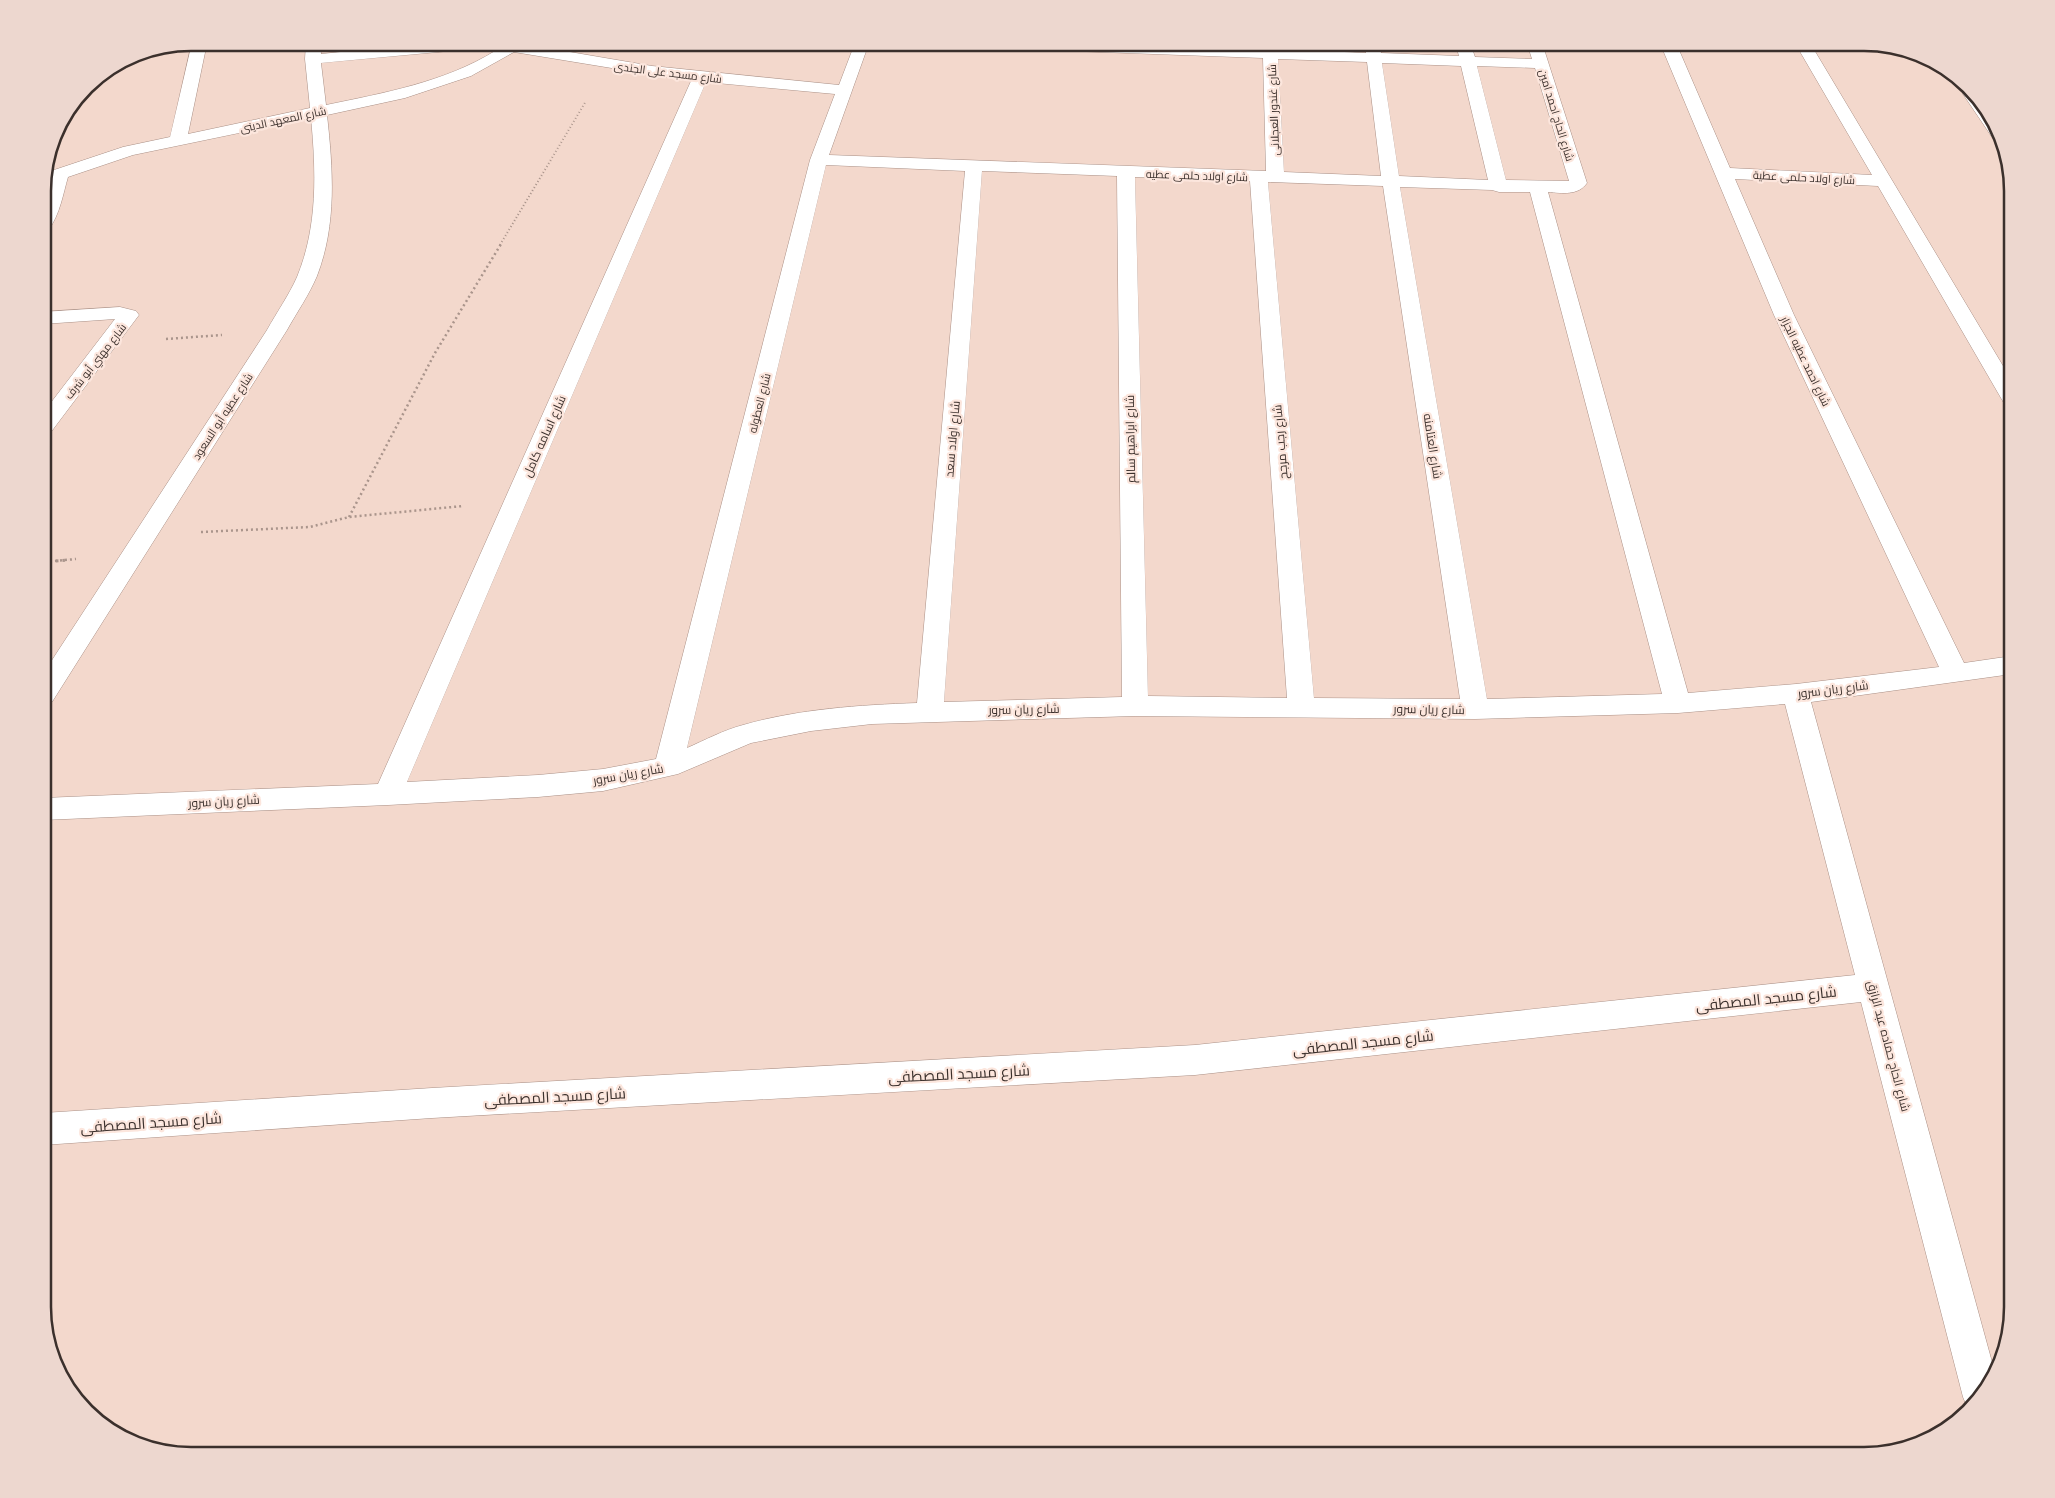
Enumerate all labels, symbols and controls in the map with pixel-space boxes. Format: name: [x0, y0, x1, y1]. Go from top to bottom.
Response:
street label: شارع مسجد على الجندى: [613, 58, 723, 87]
street label: شارع غندور العجلانى: [1264, 64, 1283, 156]
street label: شارع الحاج احمد امين: [1535, 67, 1578, 163]
street label: شارع المعهد الدينى: [239, 103, 328, 136]
street label: شارع اولاد حلمى عطيه: [1146, 166, 1248, 185]
street label: شارع اولاد حلمى عطية: [1753, 167, 1855, 188]
street label: شارع احمد عطيه الجزار: [1776, 313, 1834, 409]
street label: شارع مهني أبو شرف: [61, 320, 131, 403]
street label: شارع عطيه أبو السعود: [188, 370, 257, 463]
street label: شارع العطوله: [744, 372, 775, 435]
street label: شارع اسامه كامل: [518, 392, 570, 480]
street label: شارع ابراهيم سالم: [1121, 395, 1139, 483]
street label: شارع اولاد سعد: [940, 400, 964, 478]
street label: شارع رجب مرجح: [1268, 404, 1292, 480]
street label: شارع العتامنه: [1419, 412, 1447, 480]
street label: شارع ريان سرور: [1796, 676, 1870, 702]
street label: شارع ريان سرور: [987, 700, 1060, 718]
street label: شارع ريان سرور: [1392, 700, 1465, 718]
street label: شارع ريان سرور: [590, 759, 665, 789]
street label: شارع ريان سرور: [187, 791, 260, 811]
street label: شارع الحاج حماده عبد الرازق: [1863, 979, 1915, 1113]
street label: شارع مسجد المصطفى: [1695, 981, 1838, 1017]
street label: شارع مسجد المصطفى: [1292, 1025, 1435, 1061]
street label: شارع مسجد المصطفى: [888, 1059, 1030, 1089]
street label: شارع مسجد المصطفى: [484, 1082, 626, 1112]
street label: شارع مسجد المصطفى: [80, 1107, 222, 1139]

